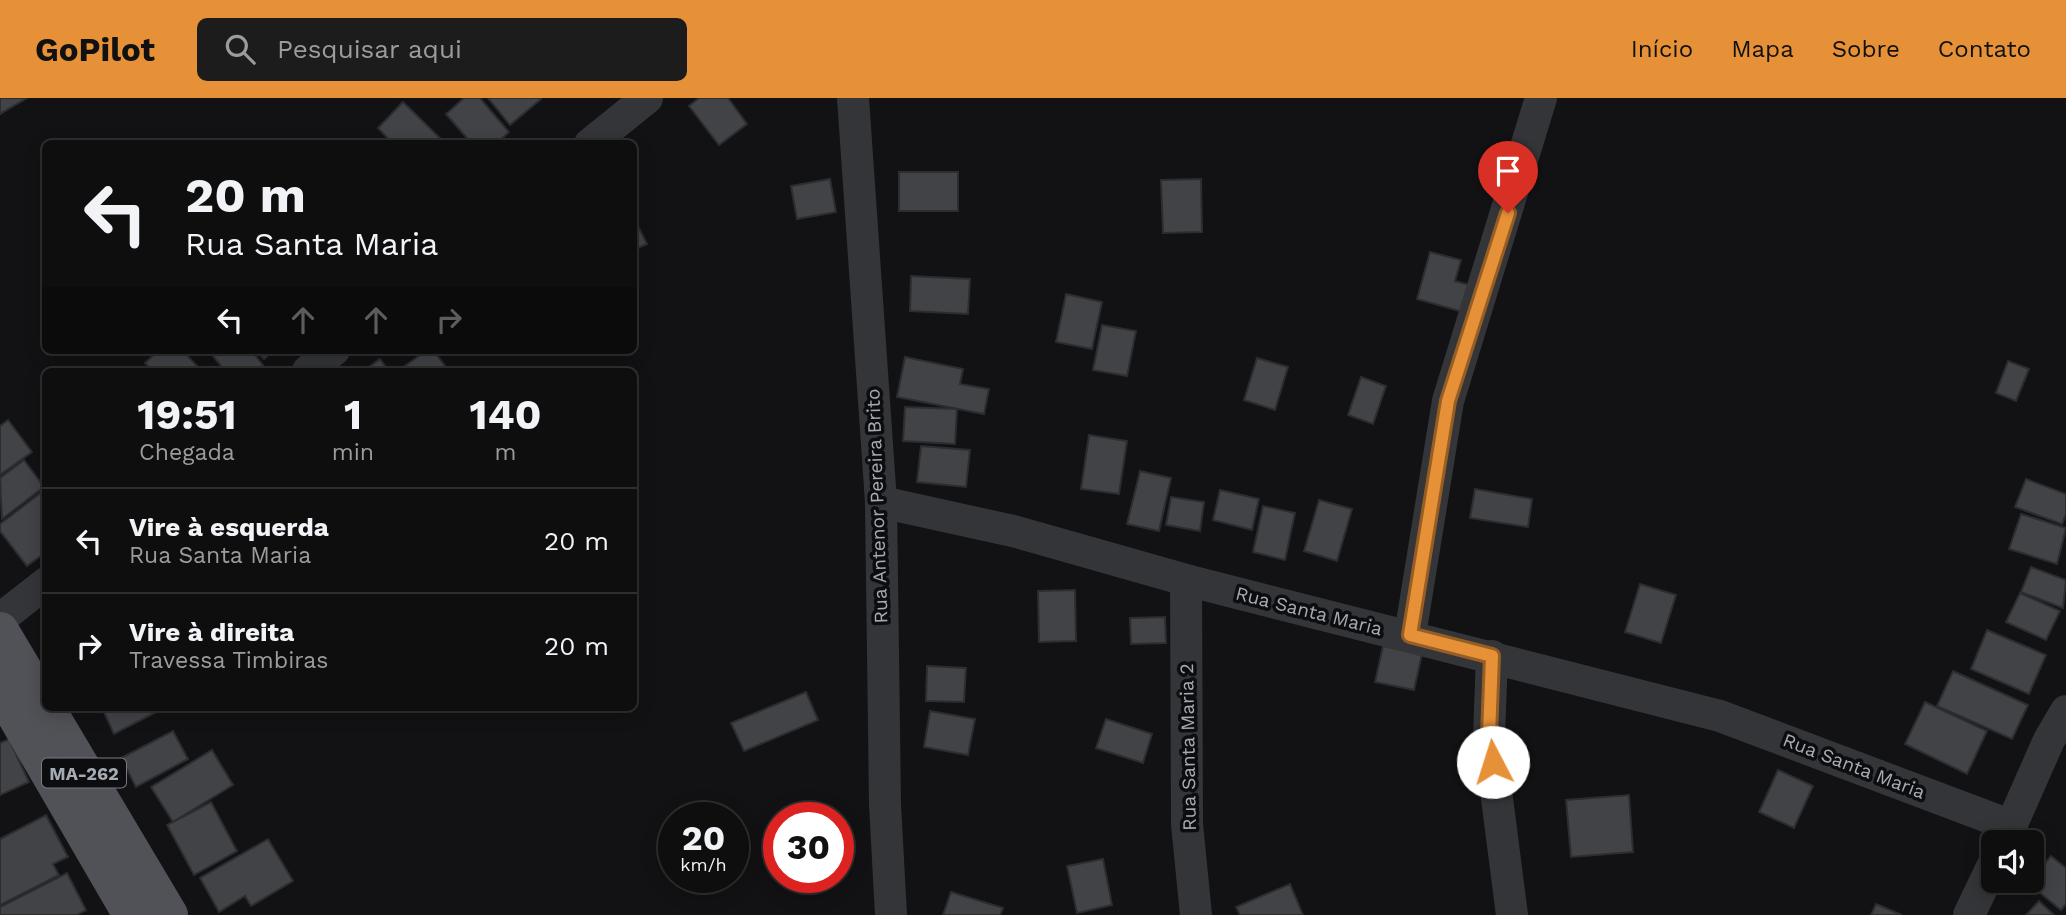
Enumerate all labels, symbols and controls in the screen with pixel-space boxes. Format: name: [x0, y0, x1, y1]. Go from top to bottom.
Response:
search box: [197, 18, 687, 81]
text: GoPilot: [35, 30, 155, 69]
icon: search: [221, 30, 259, 68]
text: Pesquisar aqui: [277, 34, 462, 64]
text: Início: [1631, 35, 1693, 63]
text: Mapa: [1731, 35, 1794, 63]
text: Sobre: [1832, 35, 1900, 63]
text: Contato: [1938, 35, 2031, 63]
pin: [1478, 141, 1538, 213]
icon: arrive: [1489, 152, 1527, 190]
text: 20 m: [185, 166, 306, 224]
icon: left: [70, 168, 161, 259]
text: Rua Santa Maria: [185, 225, 438, 263]
icon: left: [211, 301, 249, 339]
icon: ahead: [284, 301, 322, 339]
icon: ahead: [357, 301, 395, 339]
icon: right: [430, 301, 468, 339]
street label: Rua Antenor Pereira Brito: [861, 388, 893, 624]
text: 19:51: [137, 390, 237, 439]
text: 1: [344, 390, 362, 439]
text: 140: [469, 390, 542, 439]
text: Chegada: [139, 439, 235, 466]
text: min: [332, 439, 374, 466]
text: m: [495, 439, 516, 466]
text: Vire à esquerda: [129, 512, 329, 542]
icon: left: [70, 522, 108, 560]
text: 20 m: [544, 526, 609, 556]
text: Rua Santa Maria: [129, 542, 311, 569]
street label: Rua Santa Maria: [1233, 582, 1385, 640]
text: Vire à direita: [129, 617, 294, 647]
icon: right: [70, 627, 108, 665]
text: 20 m: [544, 631, 609, 661]
text: Travessa Timbiras: [129, 647, 328, 674]
street label: Rua Santa Maria 2: [1175, 663, 1201, 831]
position arrow: [1456, 725, 1530, 799]
street label: Rua Santa Maria: [1780, 728, 1929, 804]
road number: MA-262: [42, 758, 126, 788]
speed limit sign: 30: [763, 802, 854, 893]
text: 20: [682, 817, 725, 859]
map controls: [1981, 830, 2044, 893]
button: sound: [1981, 830, 2044, 893]
text: km/h: [680, 854, 727, 875]

